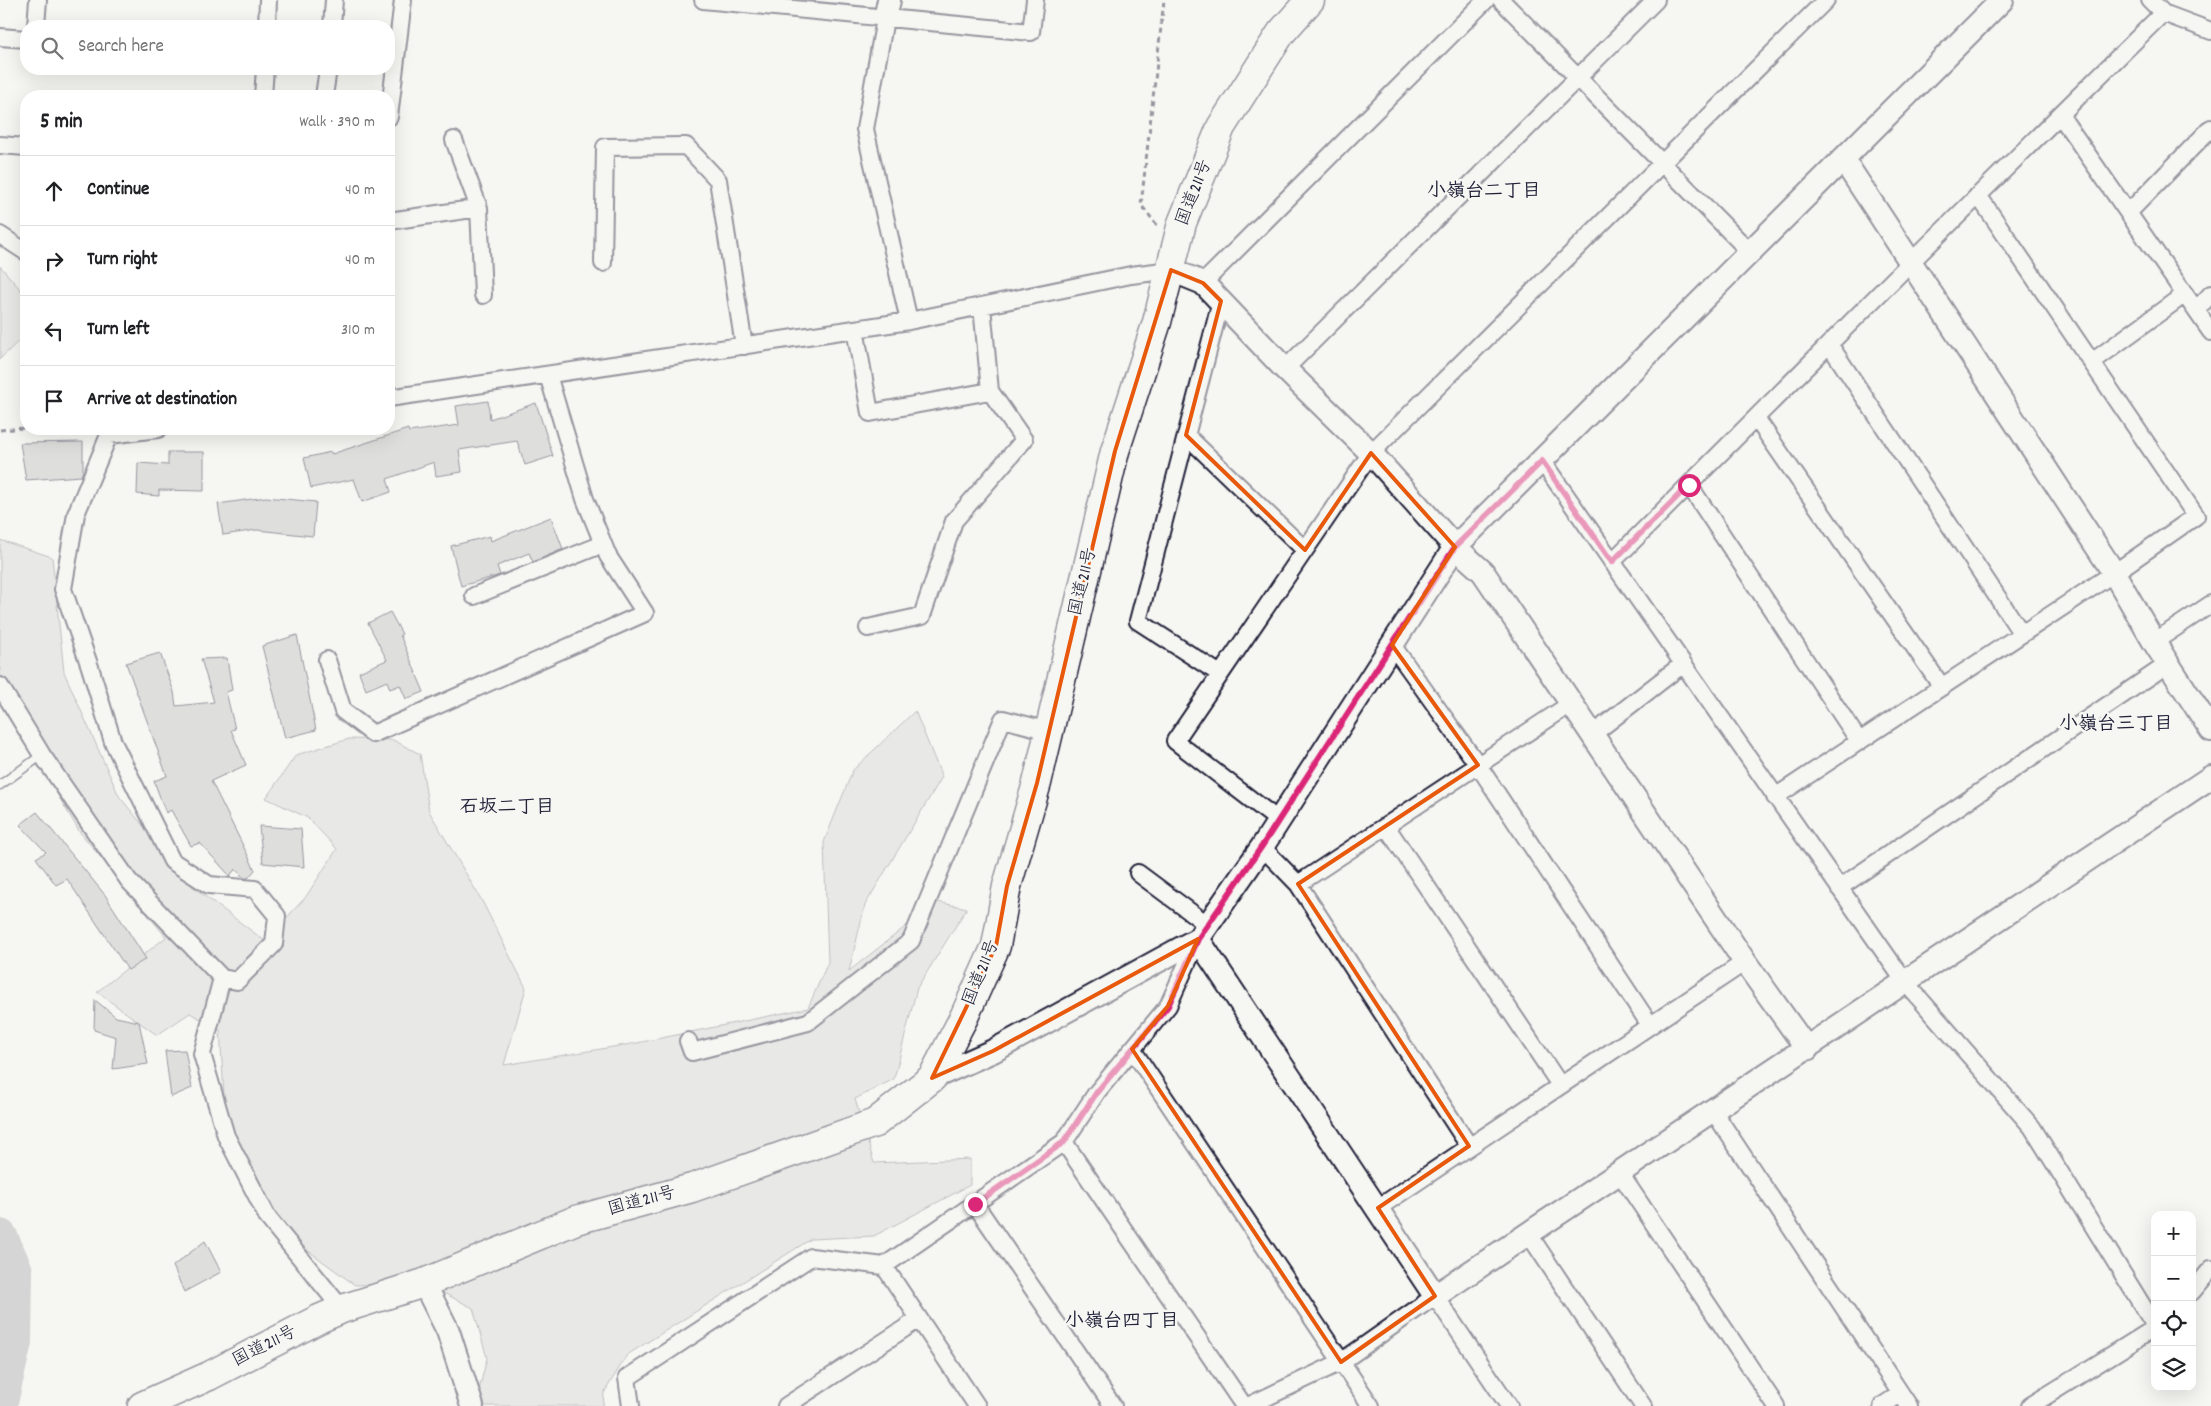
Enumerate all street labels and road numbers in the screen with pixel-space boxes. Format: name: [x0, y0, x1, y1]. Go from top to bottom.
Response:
street label: 国道211号: [1171, 156, 1219, 230]
street label: 国道211号: [1064, 545, 1104, 619]
street label: 国道211号: [957, 936, 1007, 1010]
street label: 国道211号: [605, 1181, 679, 1223]
street label: 国道211号: [228, 1320, 302, 1374]

